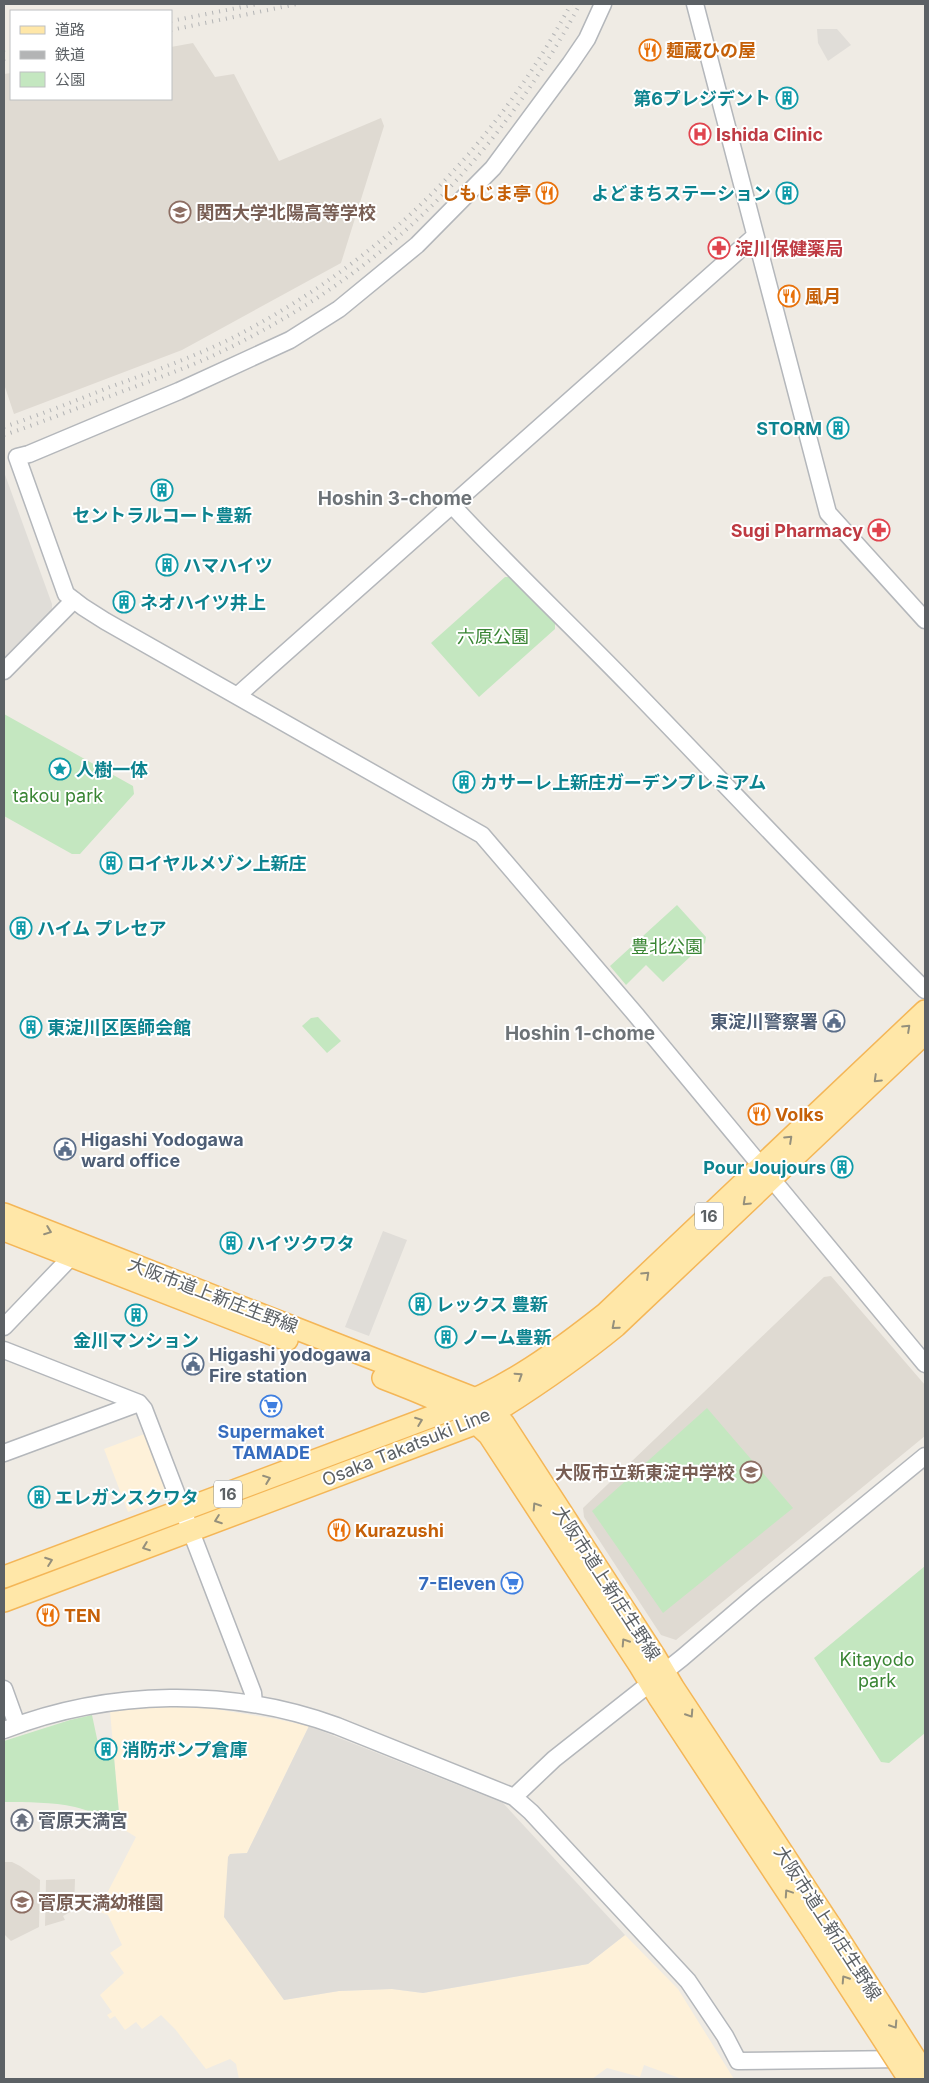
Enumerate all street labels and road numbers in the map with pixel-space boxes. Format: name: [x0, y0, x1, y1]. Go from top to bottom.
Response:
road number: 16: [695, 1202, 723, 1230]
street label: 大阪市道上新庄生野線: [125, 1253, 301, 1337]
street label: Osaka Takatsuki Line: [319, 1404, 493, 1490]
road number: 16: [214, 1480, 242, 1508]
street label: 大阪市道上新庄生野線: [549, 1502, 665, 1664]
street label: 大阪市道上新庄生野線: [770, 1842, 886, 2004]

